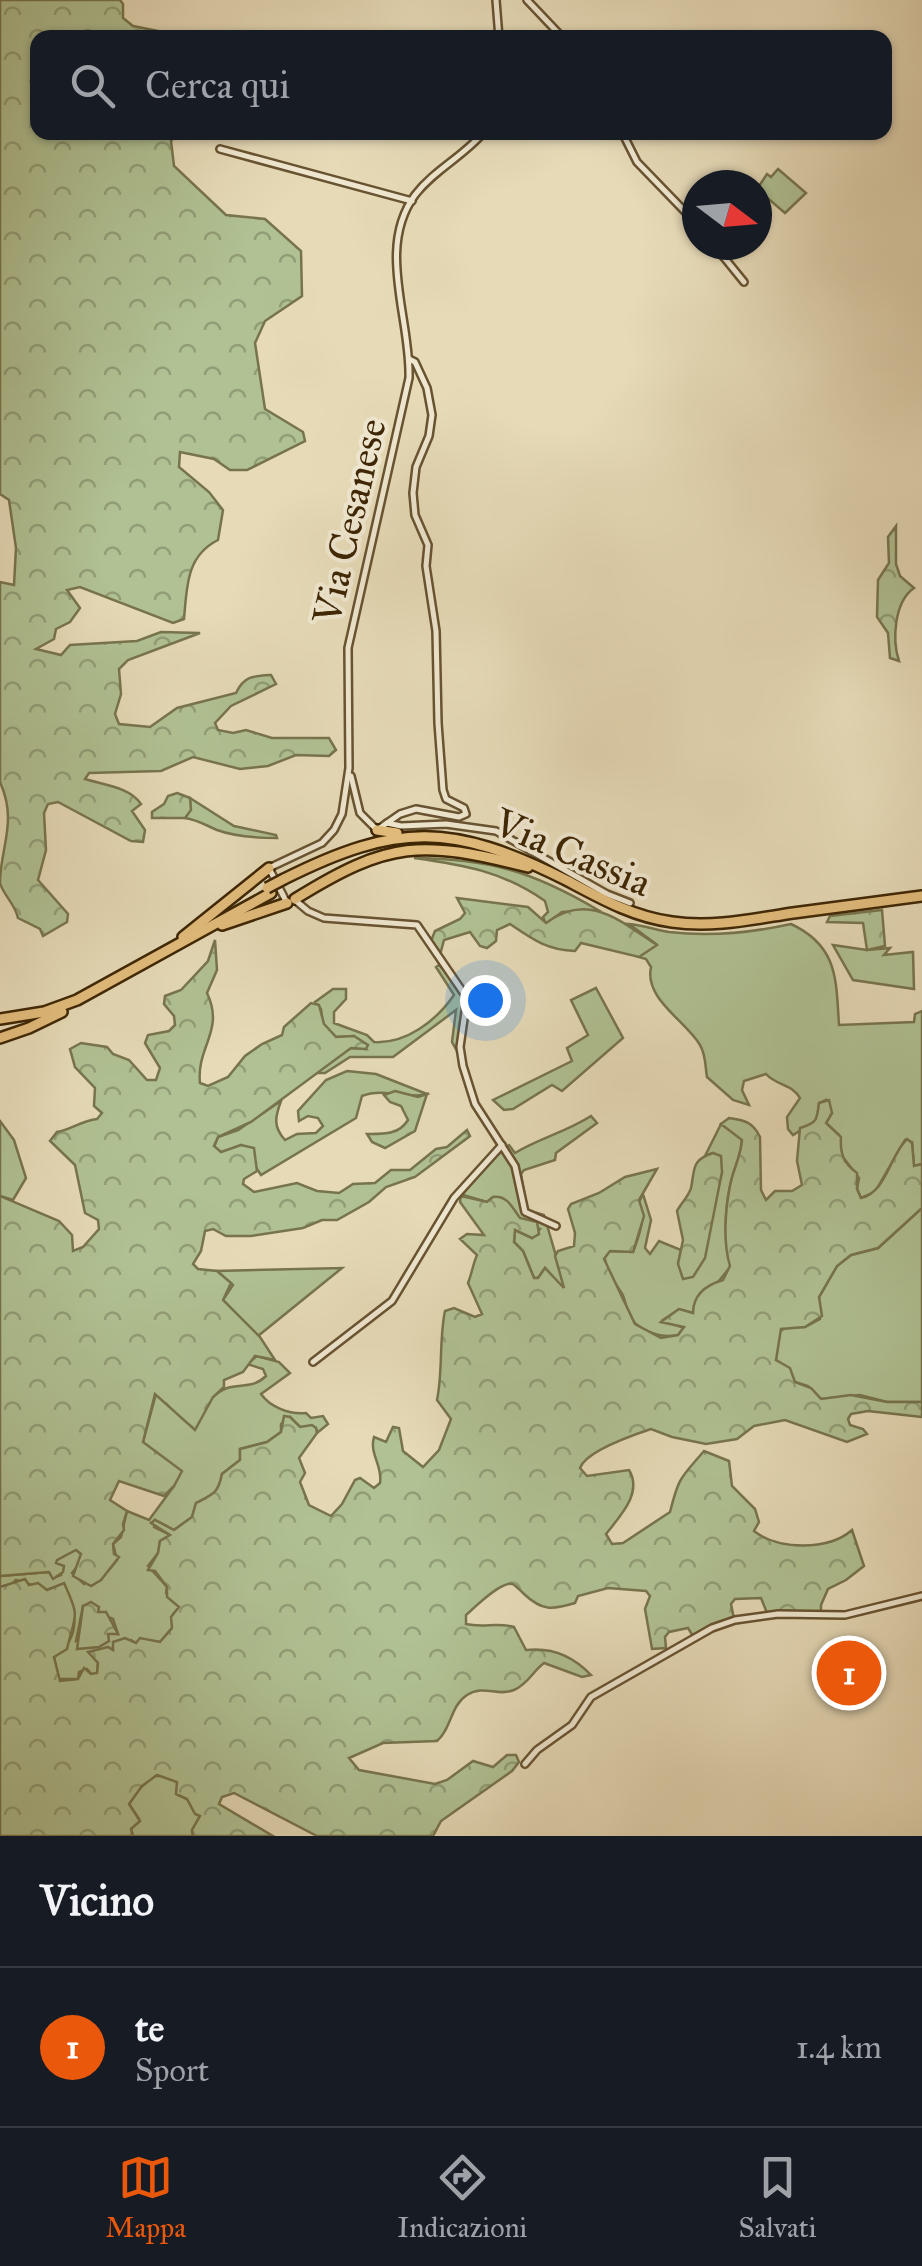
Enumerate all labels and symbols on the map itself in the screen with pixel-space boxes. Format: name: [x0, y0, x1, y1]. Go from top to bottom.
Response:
north arrow: [682, 170, 772, 260]
street label: Via Cesanese: [302, 414, 397, 630]
street label: Via Cassia: [486, 797, 659, 907]
your location: [460, 975, 511, 1026]
pin: 1: [816, 1636, 882, 1710]

